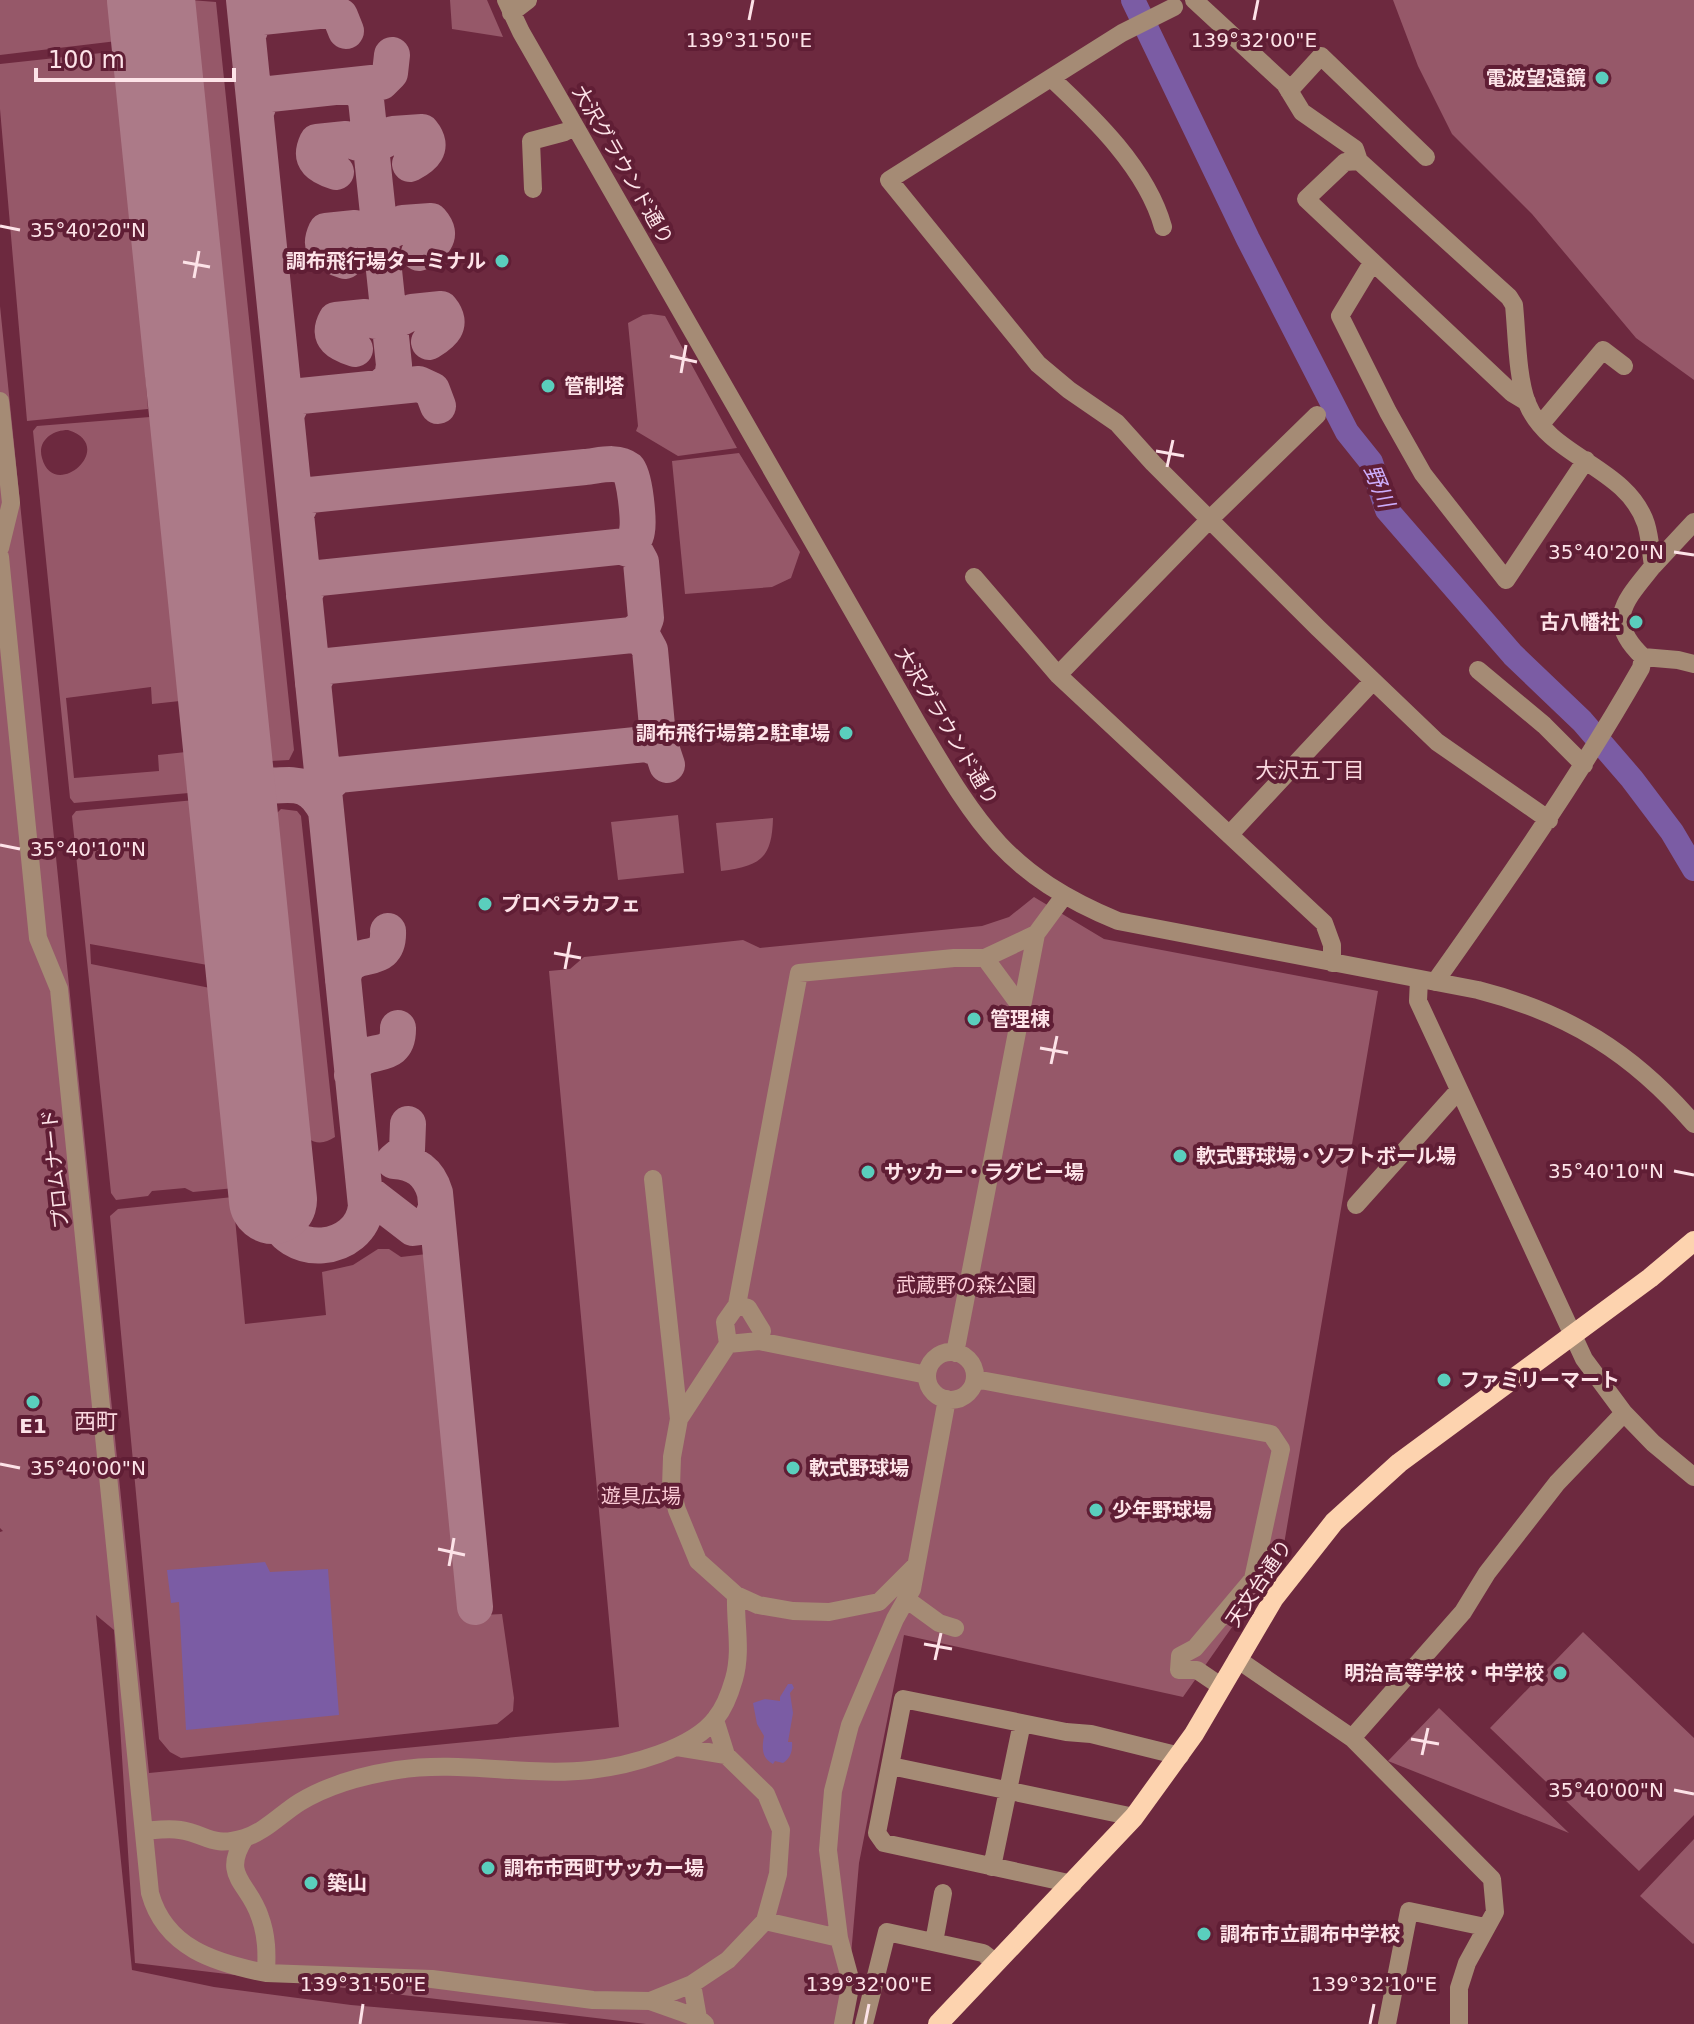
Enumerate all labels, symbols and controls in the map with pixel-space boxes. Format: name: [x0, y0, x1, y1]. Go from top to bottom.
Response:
text: 139°31'50"E: [686, 28, 812, 52]
text: 139°32'00"E: [1191, 28, 1317, 52]
scale bar: [36, 32, 234, 82]
text: 100 m: [48, 46, 125, 74]
place label: 電波望遠鏡: [1486, 66, 1586, 90]
marker: 電波望遠鏡: [1593, 69, 1611, 87]
street label: 大沢グラウンド通り: [568, 81, 678, 249]
text: 35°40'20"N: [30, 218, 146, 242]
place label: 調布飛行場ターミナル: [286, 249, 486, 273]
marker: 調布飛行場ターミナル: [493, 252, 511, 270]
place label: 管制塔: [564, 374, 624, 398]
marker: 管制塔: [539, 377, 557, 395]
water label: 野川: [1359, 461, 1400, 513]
text: 35°40'20"N: [1548, 540, 1664, 564]
place label: 古八幡社: [1540, 610, 1620, 634]
marker: 古八幡社: [1627, 613, 1645, 631]
street label: 大沢グラウンド通り: [890, 643, 1004, 809]
place label: 調布飛行場第2駐車場: [636, 721, 830, 745]
marker: 調布飛行場第2駐車場: [837, 724, 855, 742]
district label: 大沢五丁目: [1255, 758, 1365, 783]
text: 35°40'10"N: [30, 837, 146, 861]
place label: プロペラカフェ: [501, 892, 641, 916]
marker: プロペラカフェ: [476, 895, 494, 913]
place label: 管理棟: [990, 1007, 1050, 1031]
marker: 管理棟: [965, 1010, 983, 1028]
street label: プロムナード: [37, 1108, 73, 1230]
place label: 軟式野球場・ソフトボール場: [1196, 1144, 1456, 1168]
marker: 軟式野球場・ソフトボール場: [1171, 1147, 1189, 1165]
text: 35°40'10"N: [1548, 1159, 1664, 1183]
place label: サッカー・ラグビー場: [884, 1160, 1084, 1184]
marker: サッカー・ラグビー場: [859, 1163, 877, 1181]
park label: 武蔵野の森公園: [896, 1273, 1036, 1297]
place label: ファミリーマート: [1460, 1368, 1620, 1392]
marker: ファミリーマート: [1435, 1371, 1453, 1389]
marker: E1: [24, 1393, 42, 1411]
district label: 西町: [74, 1409, 118, 1434]
place label: E1: [19, 1414, 47, 1438]
text: 35°40'00"N: [30, 1456, 146, 1480]
place label: 軟式野球場: [809, 1456, 909, 1480]
marker: 軟式野球場: [784, 1459, 802, 1477]
park label: 遊具広場: [601, 1484, 681, 1508]
place label: 少年野球場: [1112, 1498, 1212, 1522]
marker: 少年野球場: [1087, 1501, 1105, 1519]
street label: 天文台通り: [1221, 1535, 1297, 1631]
place label: 明治高等学校・中学校: [1344, 1661, 1544, 1685]
marker: 明治高等学校・中学校: [1551, 1664, 1569, 1682]
text: 35°40'00"N: [1548, 1778, 1664, 1802]
place label: 調布市西町サッカー場: [504, 1856, 704, 1880]
marker: 調布市西町サッカー場: [479, 1859, 497, 1877]
place label: 築山: [327, 1871, 367, 1895]
marker: 築山: [302, 1874, 320, 1892]
place label: 調布市立調布中学校: [1220, 1922, 1400, 1946]
marker: 調布市立調布中学校: [1195, 1925, 1213, 1943]
text: 139°31'50"E: [300, 1972, 426, 1996]
text: 139°32'00"E: [806, 1972, 932, 1996]
text: 139°32'10"E: [1311, 1972, 1437, 1996]

